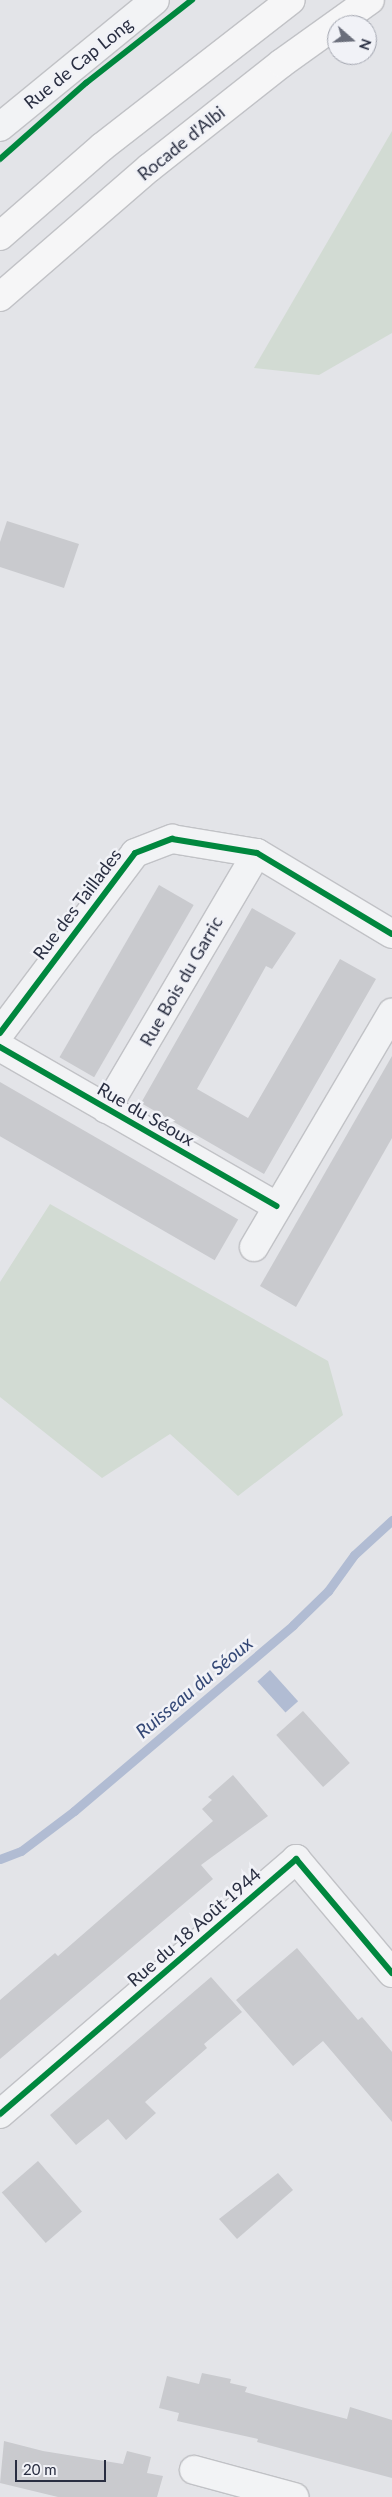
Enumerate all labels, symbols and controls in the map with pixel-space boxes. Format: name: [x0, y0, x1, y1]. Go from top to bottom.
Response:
street label: Rue de Cap Long: [19, 13, 137, 113]
north arrow: [327, 15, 377, 65]
text: N: [356, 37, 376, 53]
street label: Rocade d'Albi: [133, 101, 229, 185]
street label: Rue des Taillades: [28, 844, 126, 964]
street label: Rue Bois du Garric: [135, 912, 227, 1050]
street label: Rue du Séoux: [94, 1078, 198, 1150]
water label: Ruisseau du Séoux: [131, 1631, 257, 1743]
street label: Rue du 18 Août 1944: [123, 1863, 265, 1991]
scale bar: [18, 2450, 109, 2482]
text: 20 m: [23, 2460, 57, 2478]

